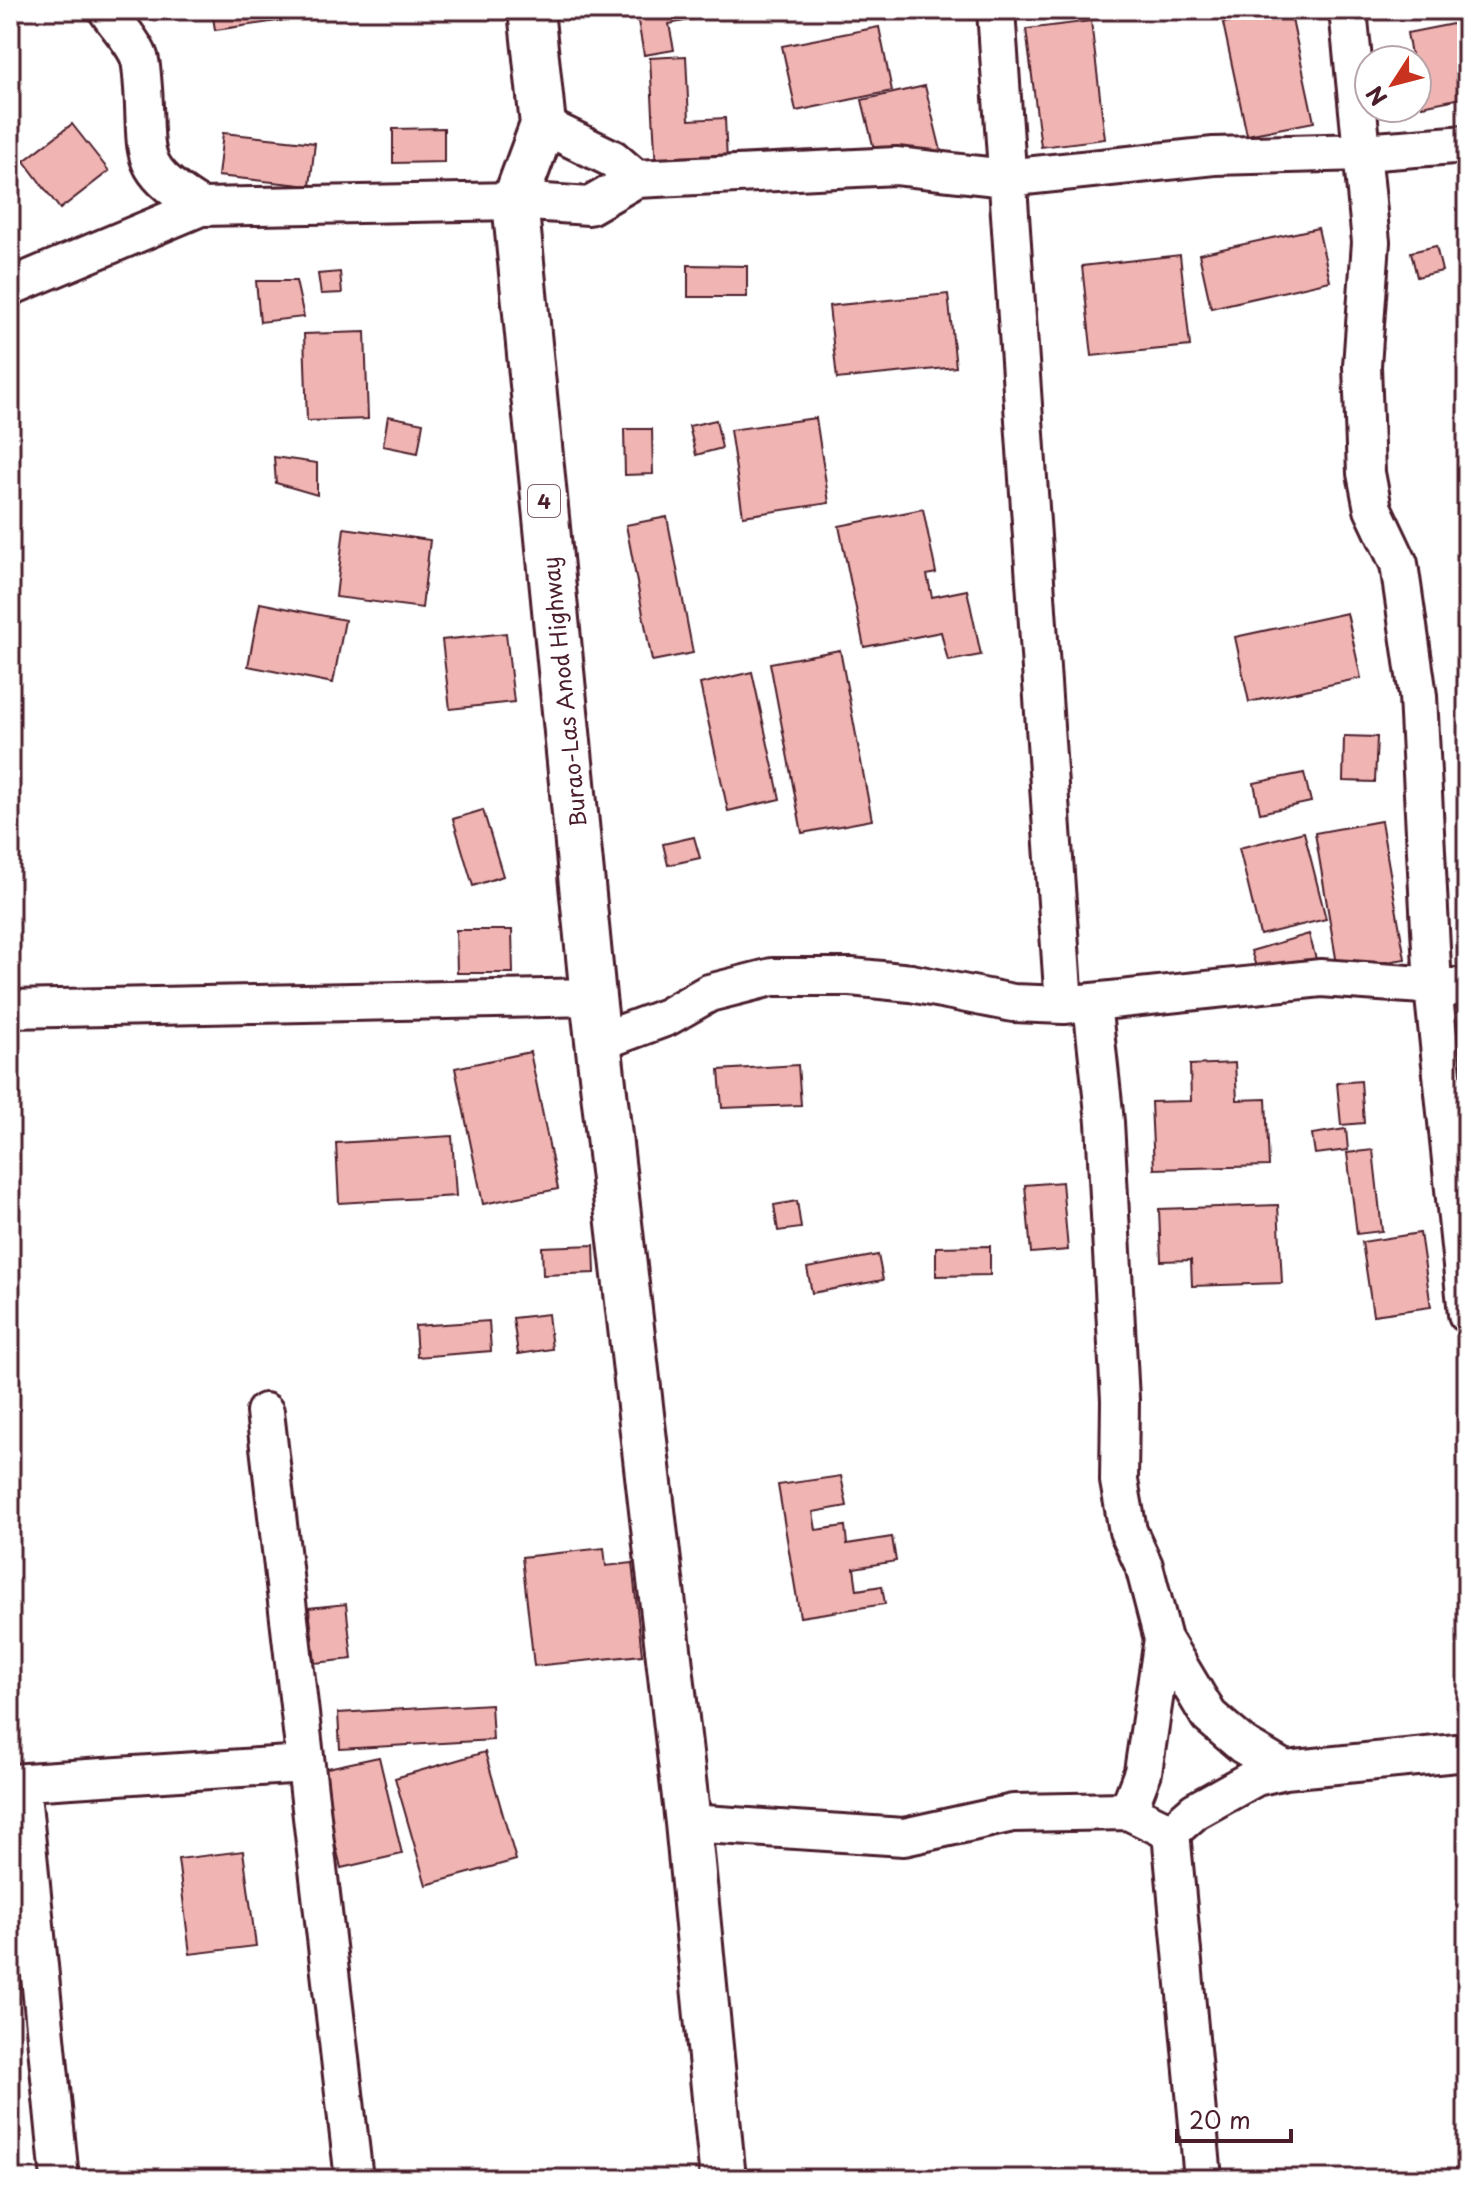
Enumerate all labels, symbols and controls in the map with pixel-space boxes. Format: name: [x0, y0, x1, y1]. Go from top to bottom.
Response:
north arrow: [1353, 44, 1433, 124]
text: N: [1357, 80, 1394, 113]
road number: 4: [528, 485, 560, 517]
street label: Burao-Las Anod Highway: [532, 555, 594, 829]
scale bar: [1177, 2093, 1291, 2143]
text: 20 m: [1189, 2101, 1251, 2137]

